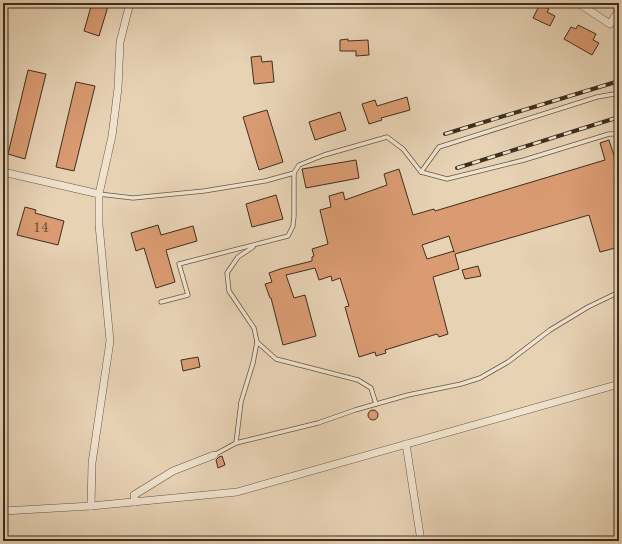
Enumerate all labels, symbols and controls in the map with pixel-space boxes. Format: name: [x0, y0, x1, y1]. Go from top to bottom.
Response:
house number: 14: [33, 221, 49, 235]

